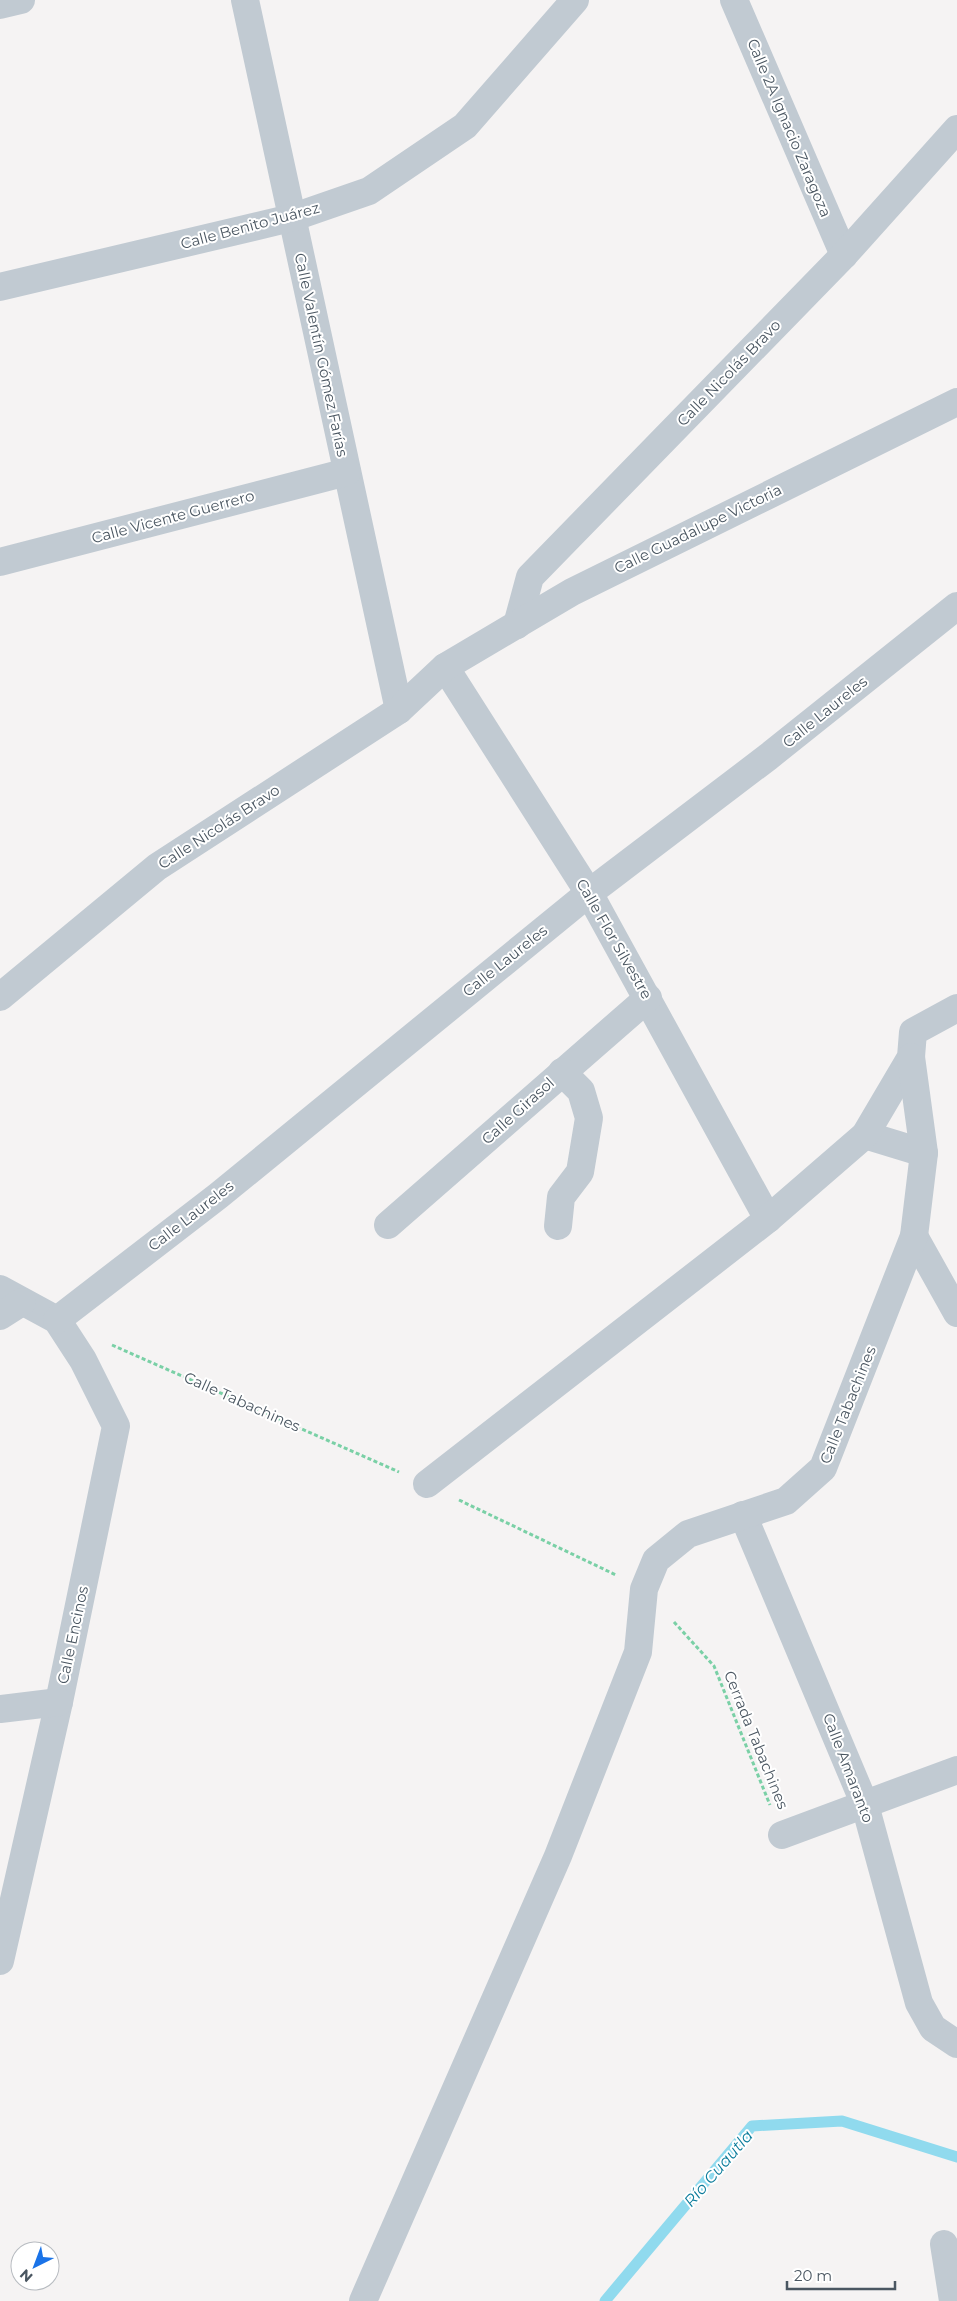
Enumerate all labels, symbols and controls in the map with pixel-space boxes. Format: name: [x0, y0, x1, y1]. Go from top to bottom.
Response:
street label: Calle 2A Ignacio Zaragoza: [743, 36, 836, 220]
street label: Calle Benito Juárez: [178, 198, 322, 253]
street label: Calle Valentín Gómez Farías: [291, 251, 352, 459]
street label: Calle Nicolás Bravo: [673, 315, 785, 430]
street label: Calle Guadalupe Victoria: [611, 480, 785, 577]
street label: Calle Vicente Guerrero: [89, 486, 256, 547]
street label: Calle Laureles: [778, 672, 871, 752]
street label: Calle Nicolás Bravo: [154, 780, 283, 873]
street label: Calle Flor Silvestre: [572, 875, 657, 1002]
street label: Calle Laureles: [458, 921, 551, 1001]
street label: Calle Girasol: [477, 1073, 558, 1148]
street label: Calle Laureles: [144, 1176, 237, 1255]
street label: Calle Tabachines: [815, 1343, 880, 1467]
street label: Calle Tabachines: [181, 1367, 303, 1436]
street label: Calle Encinos: [53, 1584, 92, 1686]
street label: Cerrada Tabachines: [720, 1668, 793, 1812]
street label: Calle Amaranto: [819, 1710, 878, 1825]
water label: Río Cuautla: [680, 2126, 757, 2211]
north arrow: [10, 2241, 60, 2291]
scale bar: [787, 2258, 894, 2290]
text: N: [16, 2265, 37, 2286]
text: 20 m: [794, 2266, 832, 2285]

